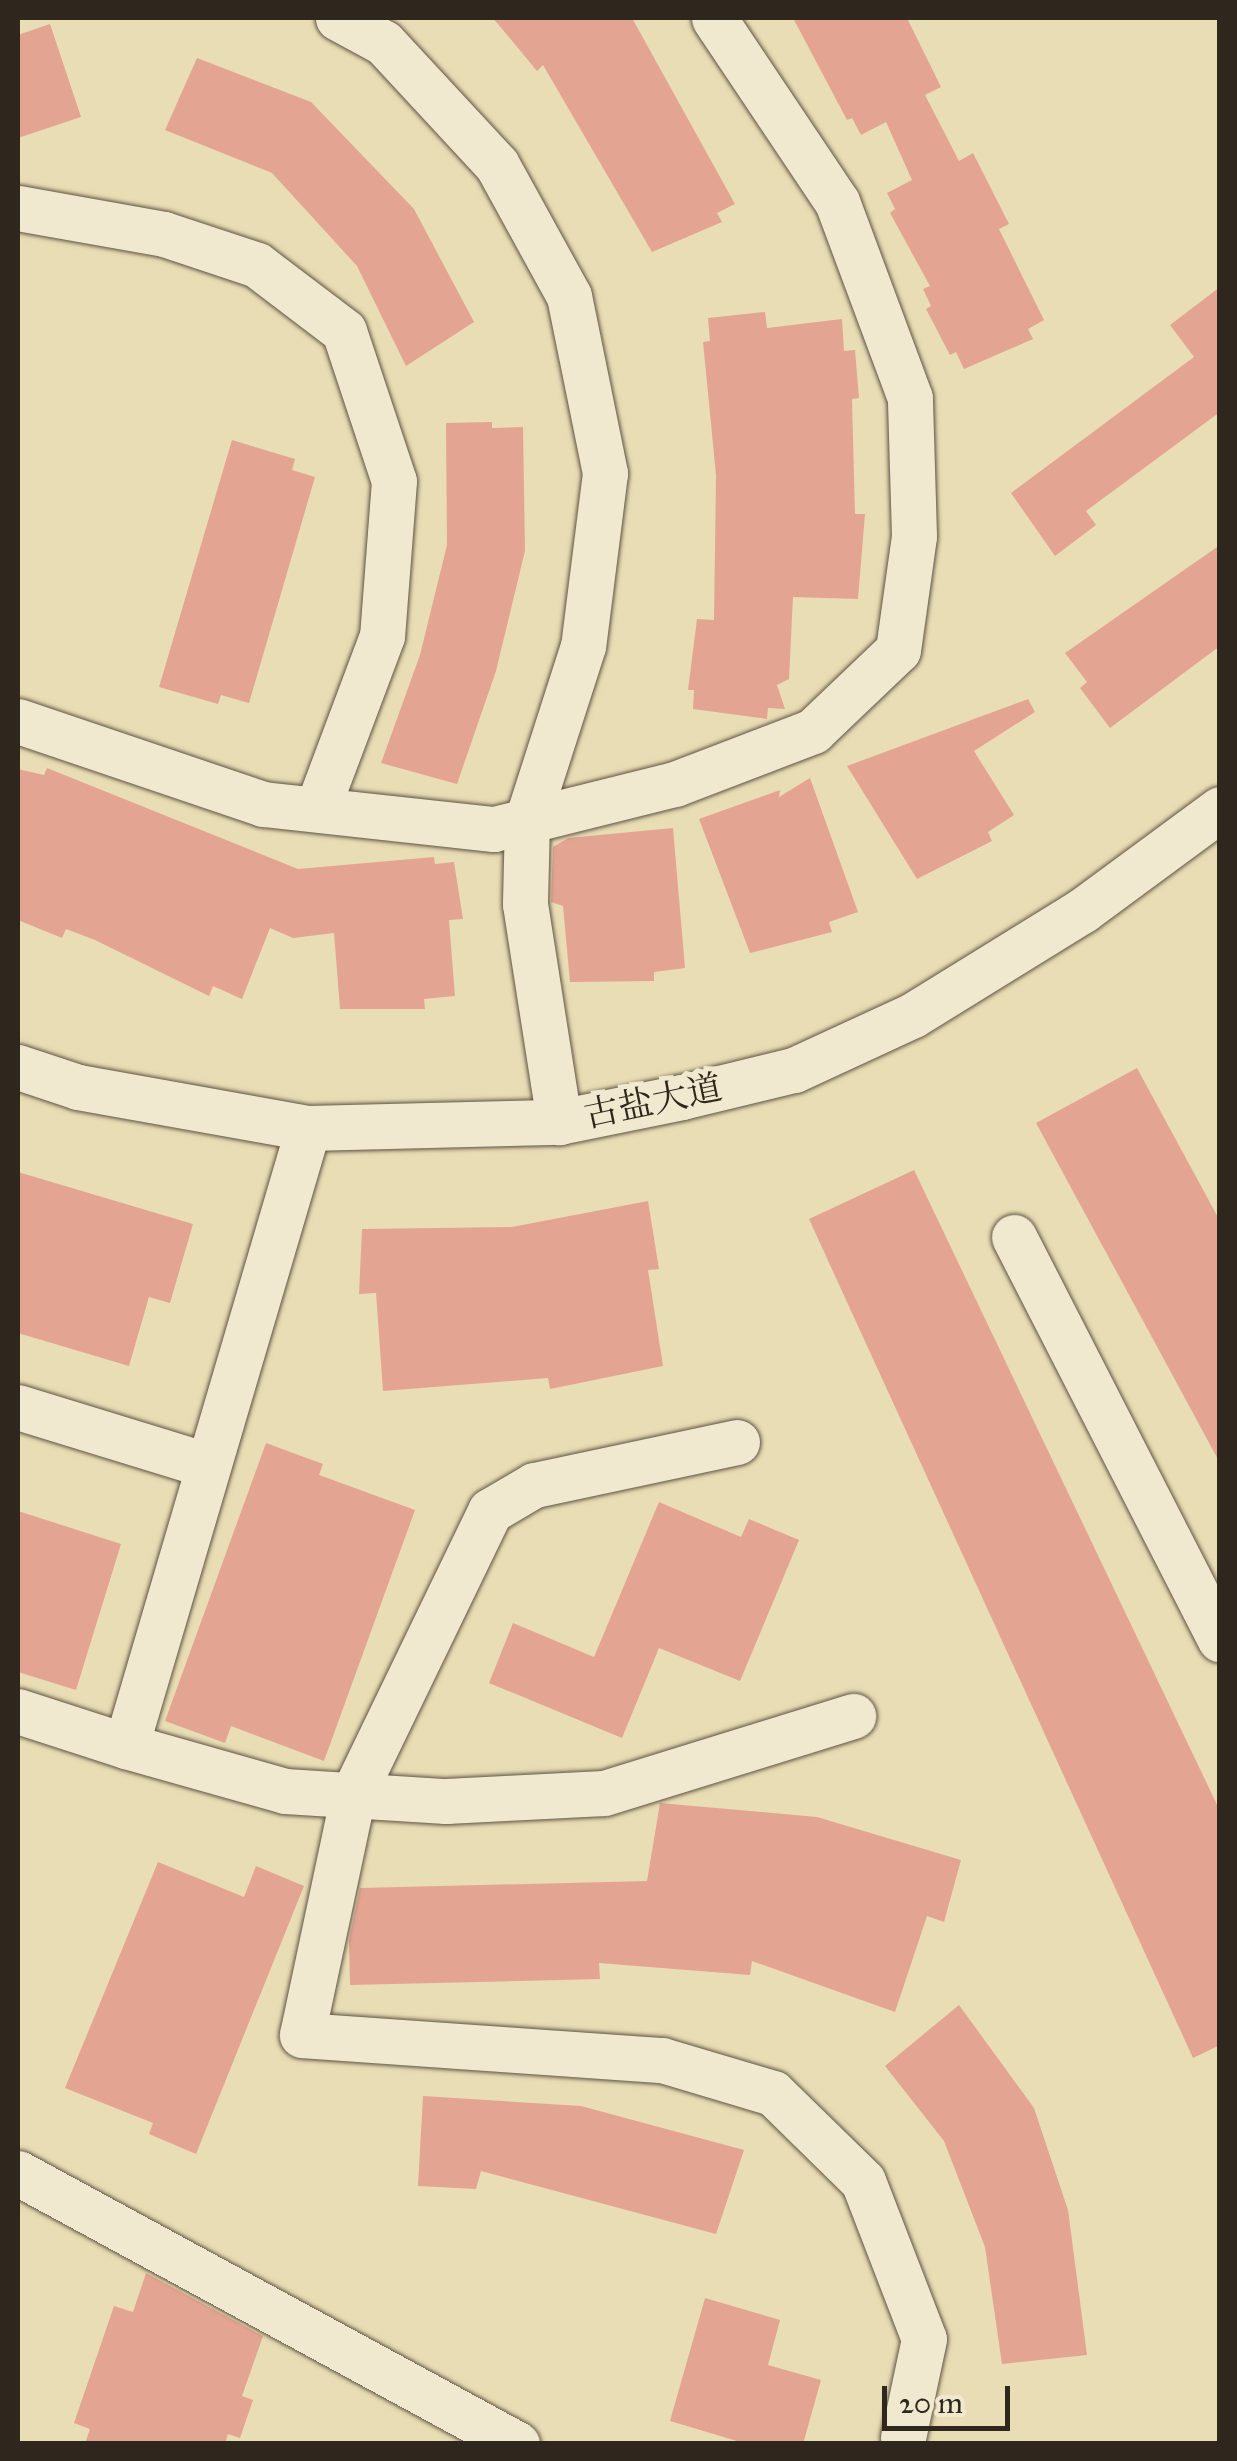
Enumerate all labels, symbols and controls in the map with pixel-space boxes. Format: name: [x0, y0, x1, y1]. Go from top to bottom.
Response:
street label: 古盐大道: [580, 1067, 726, 1137]
scale bar: [887, 2366, 1014, 2428]
text: 20 m: [899, 2385, 963, 2421]

